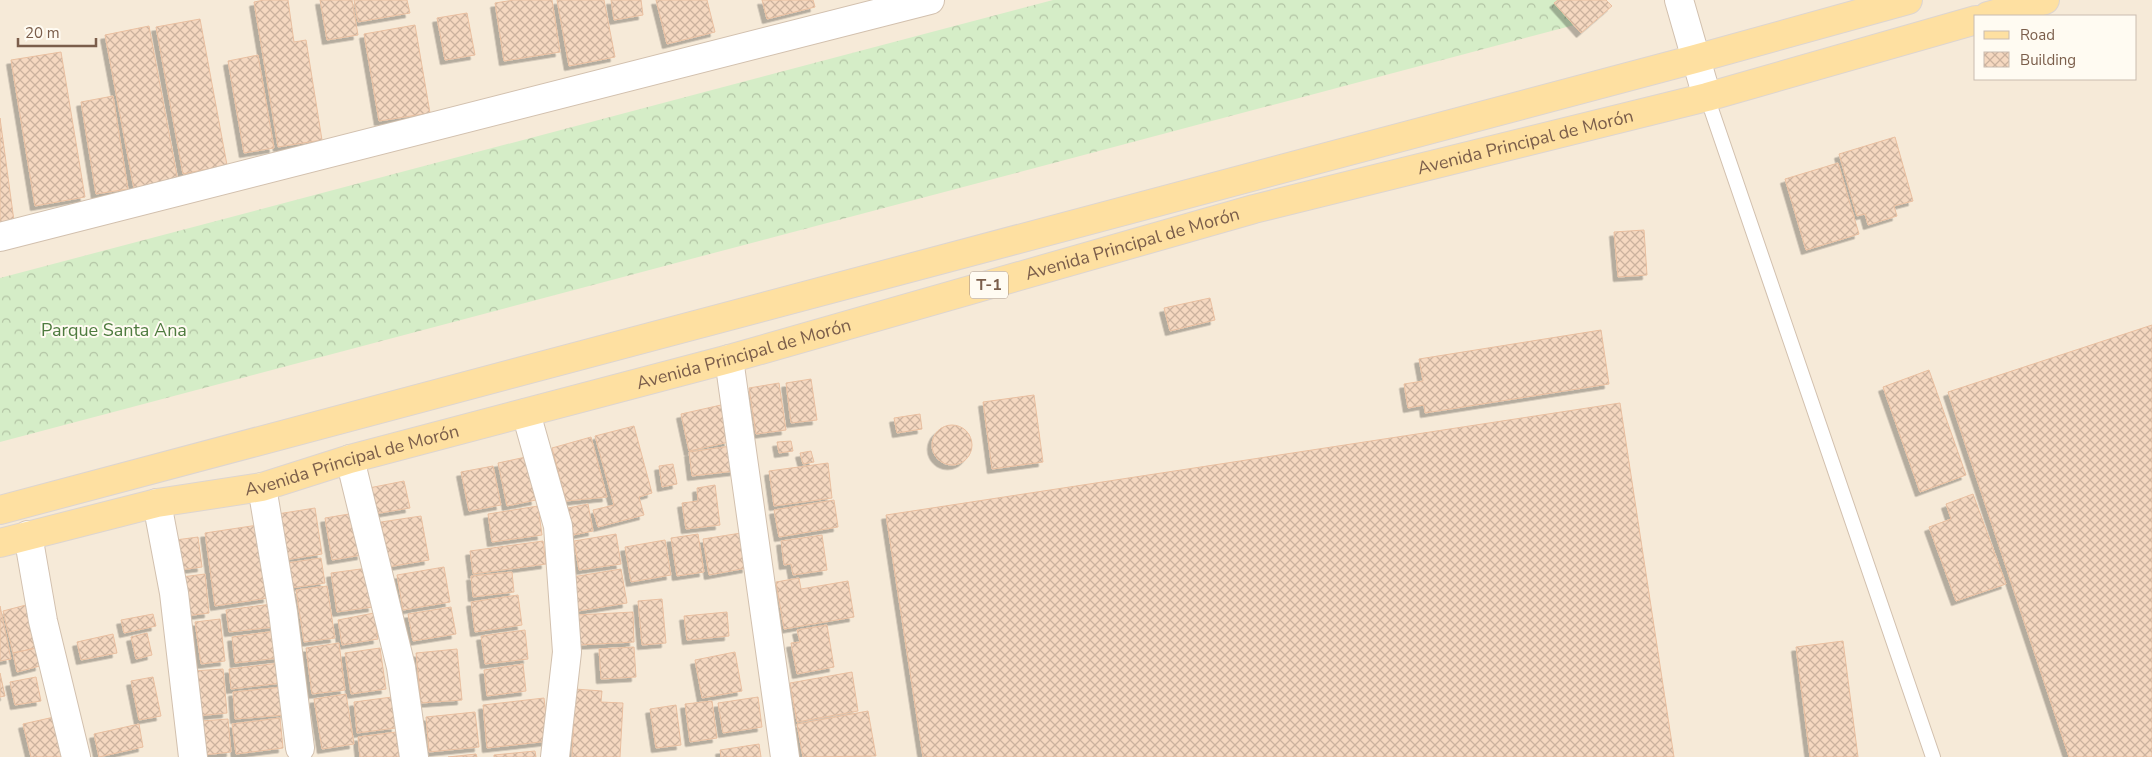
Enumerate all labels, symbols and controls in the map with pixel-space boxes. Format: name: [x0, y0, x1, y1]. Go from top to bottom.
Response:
scale bar: [18, 15, 95, 47]
legend: [1974, 15, 2137, 80]
text: 20 m: [25, 23, 60, 43]
text: Road: [2020, 25, 2055, 45]
text: Building: [2020, 50, 2076, 70]
street label: Avenida Principal de Morón: [1415, 104, 1636, 180]
street label: Avenida Principal de Morón: [1022, 202, 1242, 286]
road number: T-1: [970, 272, 1008, 298]
street label: Avenida Principal de Morón: [634, 313, 854, 395]
park label: Parque Santa Ana: [41, 318, 187, 342]
street label: Avenida Principal de Morón: [243, 419, 462, 501]

